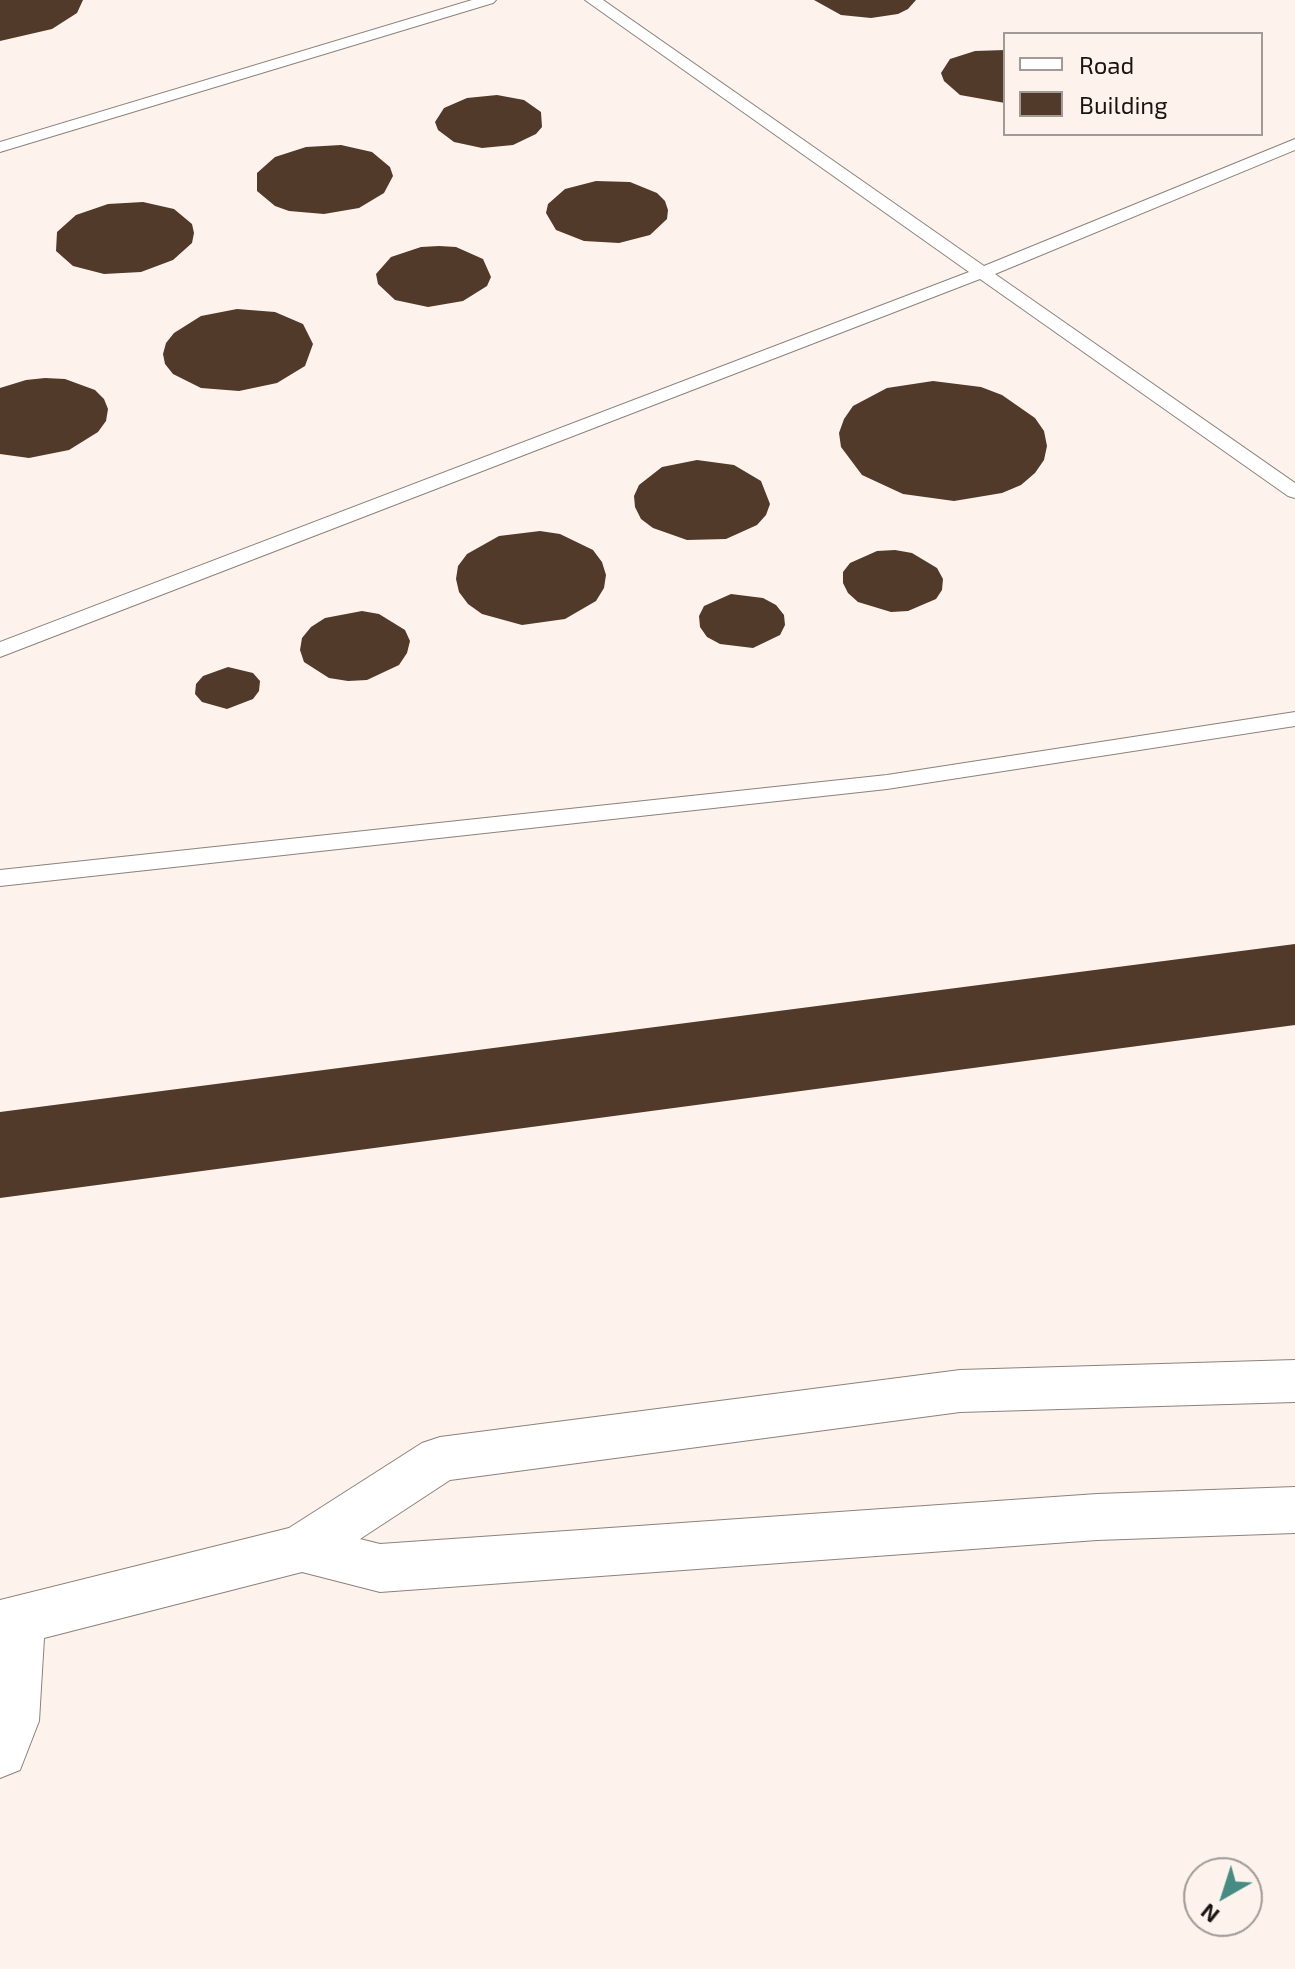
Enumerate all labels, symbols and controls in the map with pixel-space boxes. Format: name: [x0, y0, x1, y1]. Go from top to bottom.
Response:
legend: [1003, 32, 1263, 136]
text: Road: [1079, 50, 1134, 79]
text: Building: [1079, 90, 1168, 119]
north arrow: [1183, 1857, 1263, 1937]
text: N: [1195, 1899, 1224, 1929]

